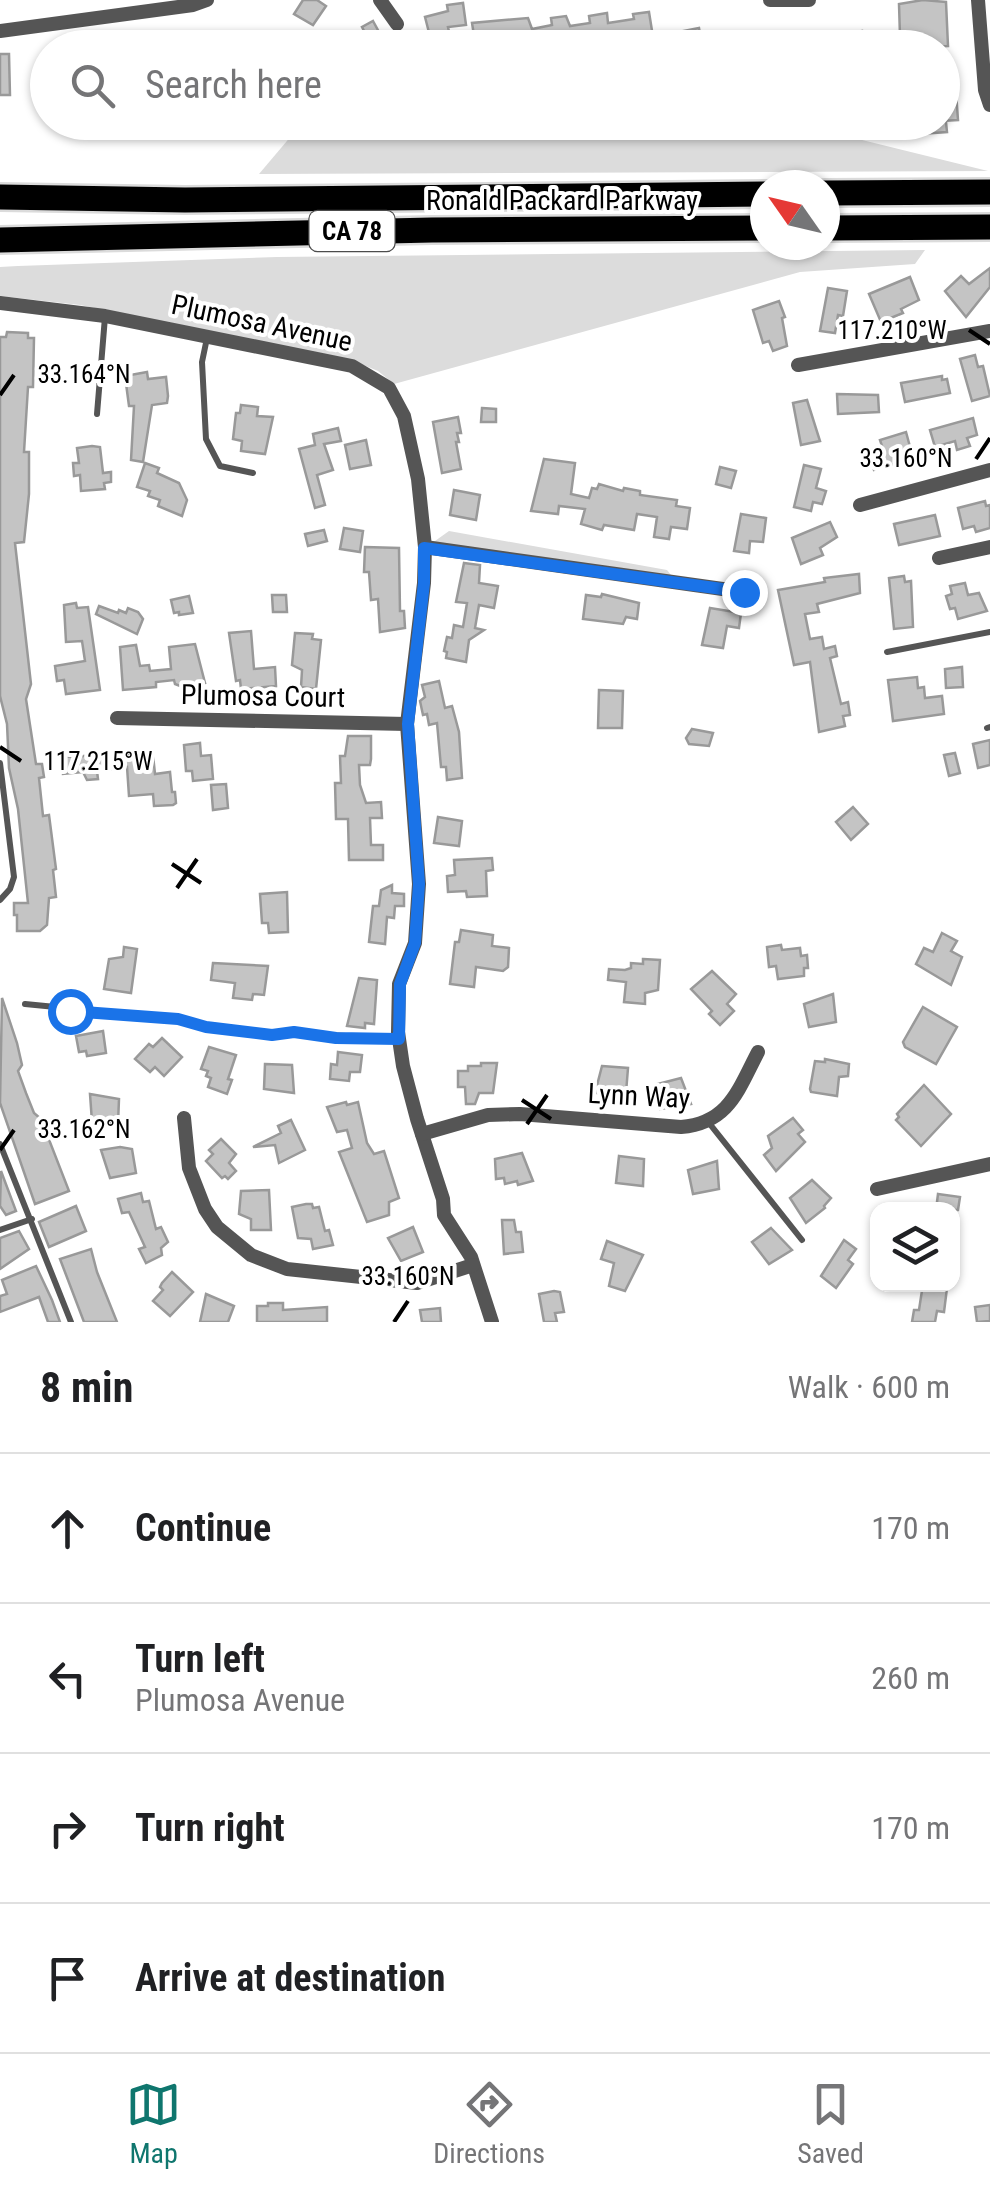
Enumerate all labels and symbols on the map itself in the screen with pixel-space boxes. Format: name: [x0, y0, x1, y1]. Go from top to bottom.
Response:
north arrow: [750, 170, 840, 260]
street label: Ronald Packard Parkway: [426, 184, 698, 217]
road number: CA 78: [310, 211, 394, 251]
street label: Plumosa Avenue: [169, 288, 355, 358]
text: 117.210°W: [837, 316, 947, 345]
text: 33.164°N: [37, 360, 131, 389]
text: 33.160°N: [859, 444, 953, 473]
route end: [722, 570, 768, 616]
street label: Plumosa Court: [181, 678, 345, 714]
text: 117.215°W: [43, 747, 153, 776]
route start: [48, 989, 94, 1035]
street label: Lynn Way: [587, 1077, 691, 1115]
text: 33.162°N: [37, 1115, 131, 1144]
text: 33.160°N: [361, 1262, 455, 1291]

